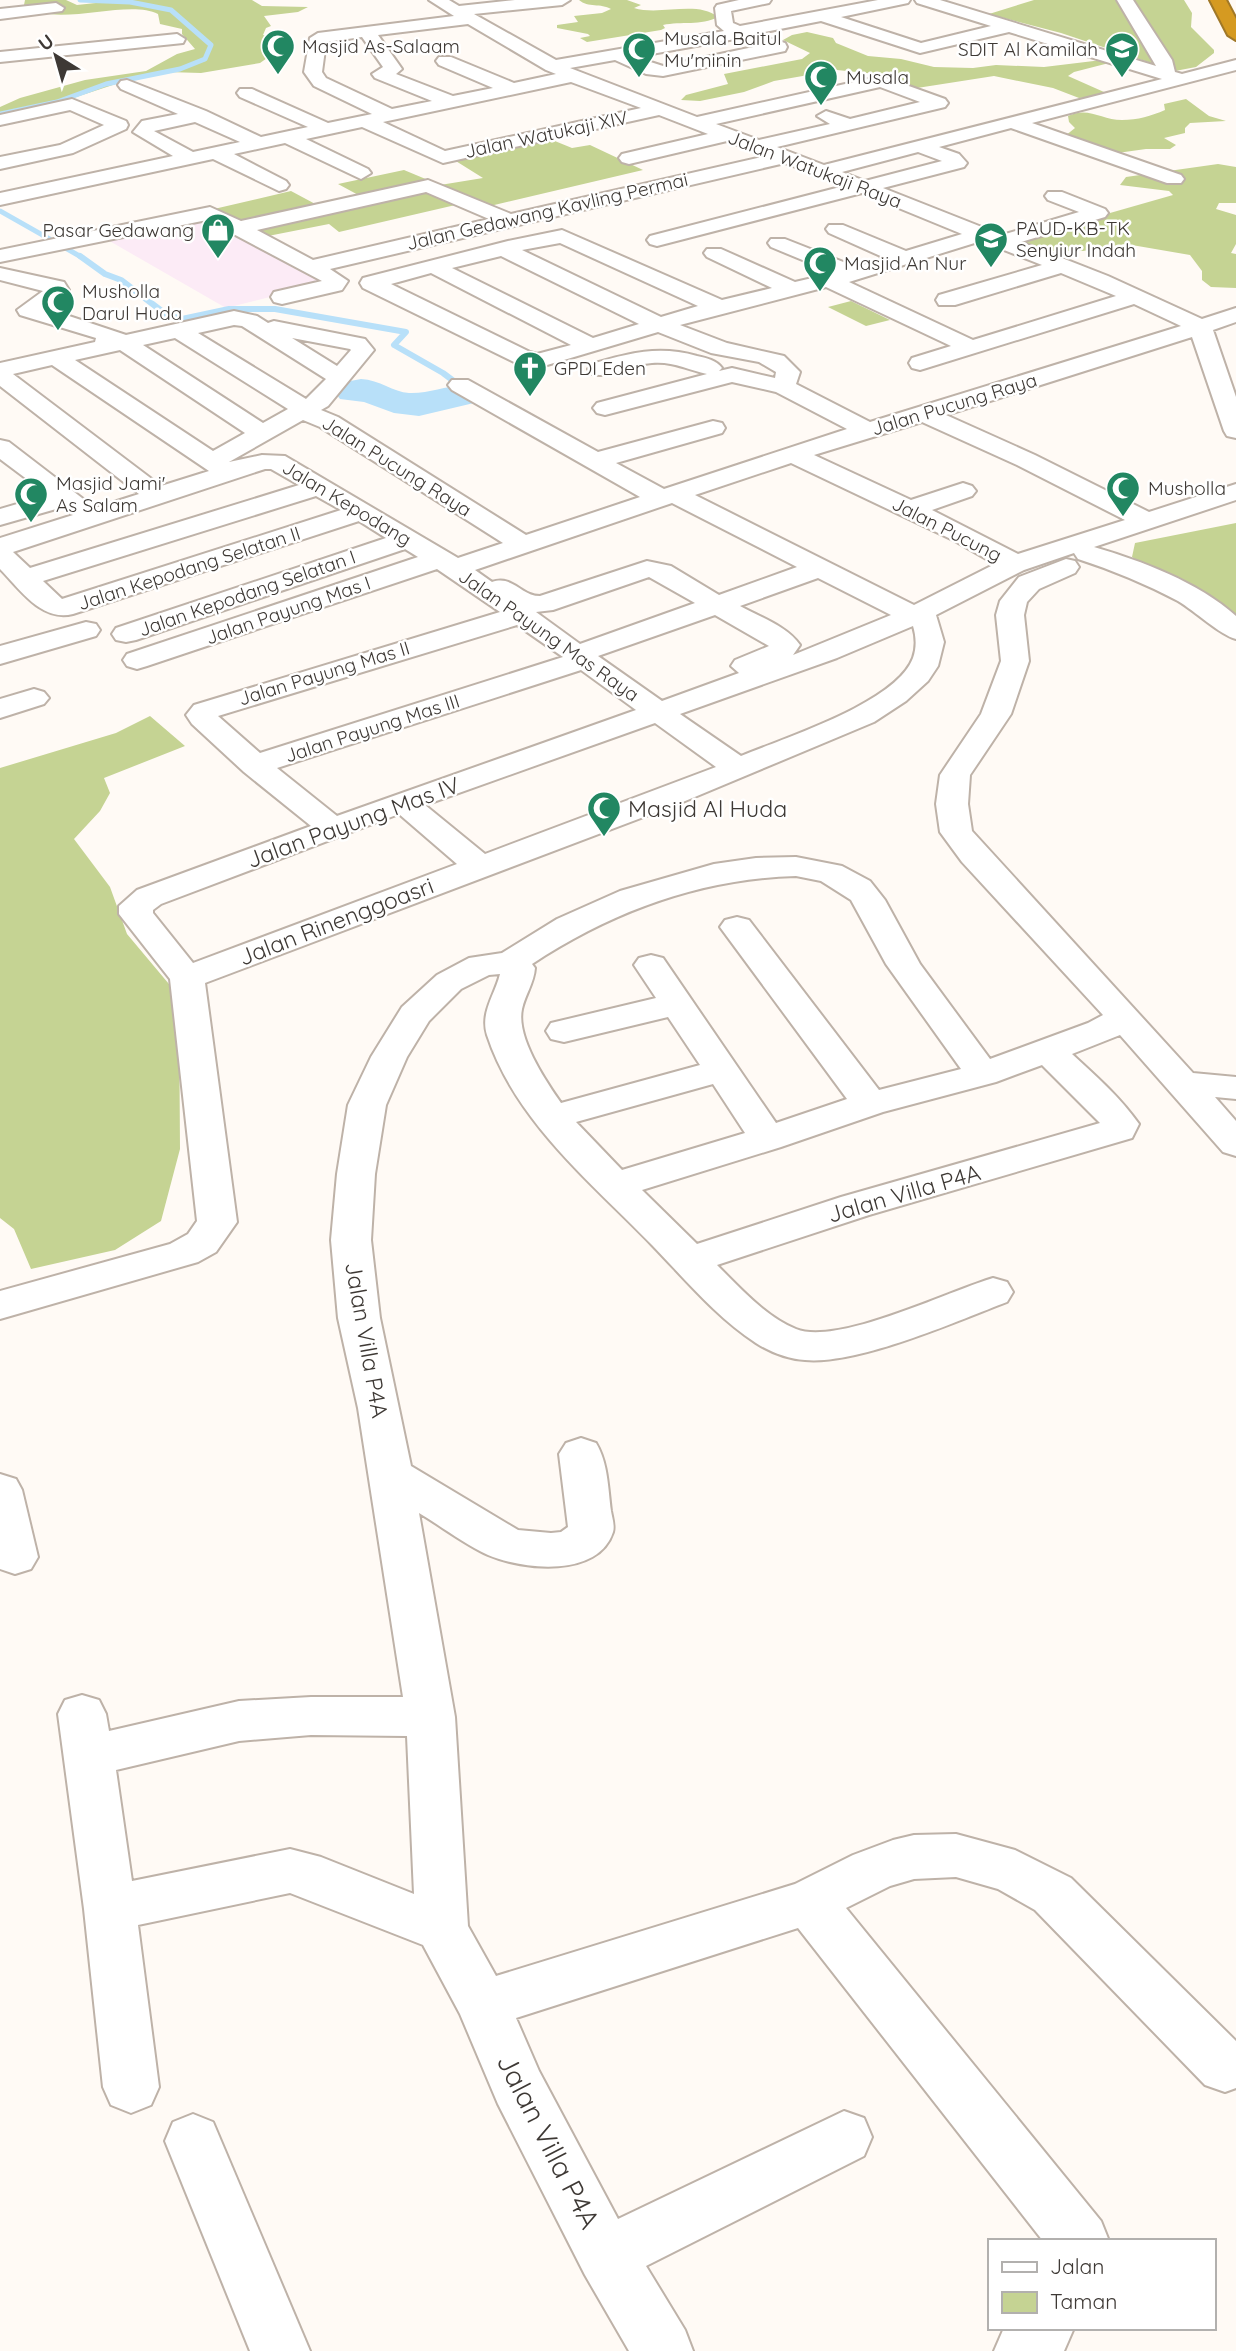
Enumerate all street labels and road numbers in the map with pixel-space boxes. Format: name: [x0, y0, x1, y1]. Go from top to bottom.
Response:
street label: Jalan Watukaji XIV: [462, 105, 630, 163]
street label: Jalan Watukaji Raya: [725, 125, 905, 213]
street label: Jalan Gedawang Kavling Permai: [404, 167, 690, 255]
street label: Jalan Pucung Raya: [868, 367, 1040, 441]
street label: Jalan Pucung Raya: [318, 410, 476, 522]
street label: Jalan Kepodang: [278, 455, 416, 551]
street label: Jalan Pucung: [888, 491, 1006, 567]
street label: Jalan Kepodang Selatan II: [75, 521, 303, 615]
street label: Jalan Kepodang Selatan I: [136, 545, 358, 641]
street label: Jalan Payung Mas Raya: [454, 564, 644, 706]
street label: Jalan Payung Mas I: [202, 571, 374, 649]
street label: Jalan Payung Mas II: [236, 636, 412, 710]
street label: Jalan Payung Mas III: [282, 688, 462, 768]
street label: Jalan Payung Mas IV: [243, 770, 463, 874]
street label: Jalan Rinenggoasri: [234, 870, 438, 972]
street label: Jalan Villa P4A: [824, 1157, 984, 1229]
street label: Jalan Villa P4A: [339, 1260, 395, 1420]
street label: Jalan Villa P4A: [490, 2048, 608, 2234]

